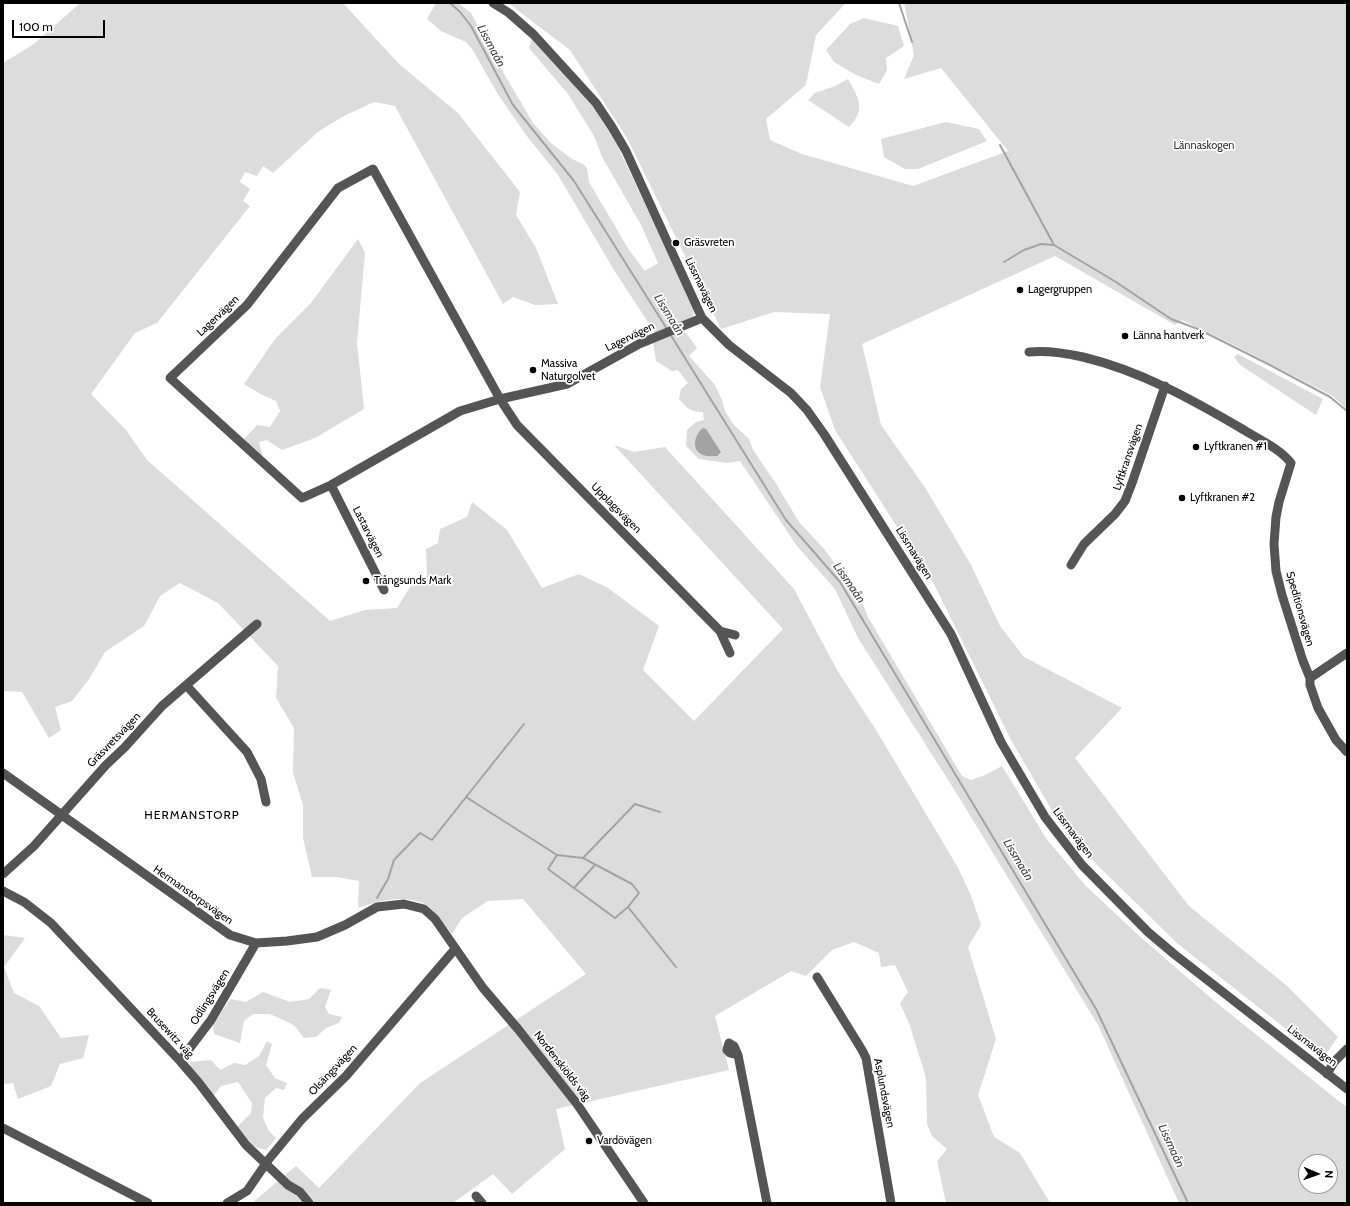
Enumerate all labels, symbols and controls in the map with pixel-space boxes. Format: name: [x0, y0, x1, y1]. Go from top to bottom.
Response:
scale bar: [14, 12, 107, 38]
text: 100 m: [19, 19, 53, 34]
water label: Lissmaån: [474, 22, 508, 70]
park label: Lännaskogen: [1174, 139, 1234, 153]
place label: Gräsvreten: [684, 236, 734, 250]
marker: Gräsvreten: [671, 238, 681, 248]
street label: Lissmavägen: [682, 255, 720, 315]
place label: Lagergruppen: [1028, 283, 1092, 297]
marker: Lagergruppen: [1015, 285, 1025, 295]
water label: Lissmaån: [651, 292, 687, 338]
street label: Lagervägen: [194, 293, 242, 339]
street label: Lagervägen: [603, 319, 657, 355]
place label: Länna hantverk: [1133, 329, 1204, 343]
marker: Länna hantverk: [1120, 331, 1130, 341]
place label: Massiva Naturgolvet: [541, 357, 595, 383]
marker: Massiva Naturgolvet: [528, 365, 538, 375]
street label: Lyftkransvägen: [1110, 422, 1146, 492]
place label: Lyftkranen #1: [1204, 440, 1267, 454]
marker: Lyftkranen #1: [1191, 442, 1201, 452]
street label: Upplagsvägen: [588, 480, 644, 536]
place label: Lyftkranen #2: [1190, 491, 1255, 505]
marker: Lyftkranen #2: [1177, 493, 1187, 503]
street label: Lastarvägen: [349, 504, 387, 560]
street label: Lissmavägen: [893, 524, 935, 582]
water label: Lissmaån: [830, 560, 868, 606]
street label: Speditionsvägen: [1283, 570, 1317, 648]
place label: Trångsunds Mark: [374, 574, 451, 588]
marker: Trångsunds Mark: [361, 576, 371, 586]
street label: Gräsvretsvägen: [85, 710, 143, 770]
street label: Lissmavägen: [1050, 805, 1096, 861]
district label: HERMANSTORP: [144, 808, 240, 822]
water label: Lissmaån: [1000, 836, 1036, 884]
street label: Hermanstorpsvägen: [151, 863, 235, 927]
street label: Odlingsvägen: [188, 967, 232, 1027]
street label: Brusewitz väg: [143, 1005, 197, 1061]
street label: Lissmavägen: [1284, 1022, 1340, 1070]
street label: Nordenskiölds väg: [531, 1029, 593, 1103]
street label: Olsängsvägen: [306, 1042, 360, 1098]
street label: Asplundsvägen: [871, 1057, 897, 1129]
water label: Lissmaån: [1155, 1122, 1187, 1170]
place label: Vardövägen: [597, 1134, 652, 1148]
marker: Vardövägen: [584, 1136, 594, 1146]
north arrow: [1298, 1154, 1338, 1194]
text: N: [1322, 1170, 1336, 1179]

